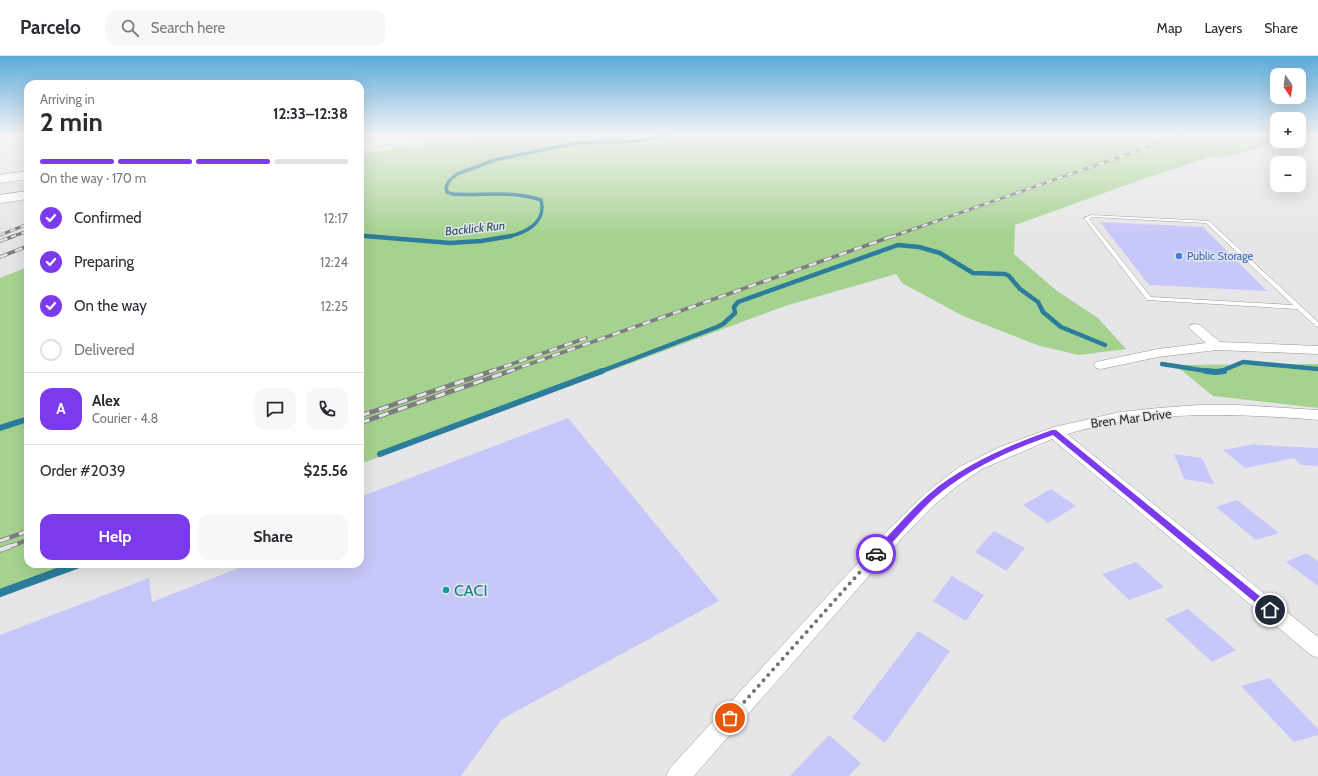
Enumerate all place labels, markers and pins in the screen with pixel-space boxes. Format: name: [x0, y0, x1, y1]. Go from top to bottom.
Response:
place label: Public Storage: [1187, 249, 1254, 263]
marker: Public Storage: [1174, 251, 1184, 261]
place label: CACI: [454, 581, 487, 600]
marker: CACI: [441, 585, 451, 595]
pin: [1253, 593, 1287, 627]
pin: [713, 701, 747, 735]

